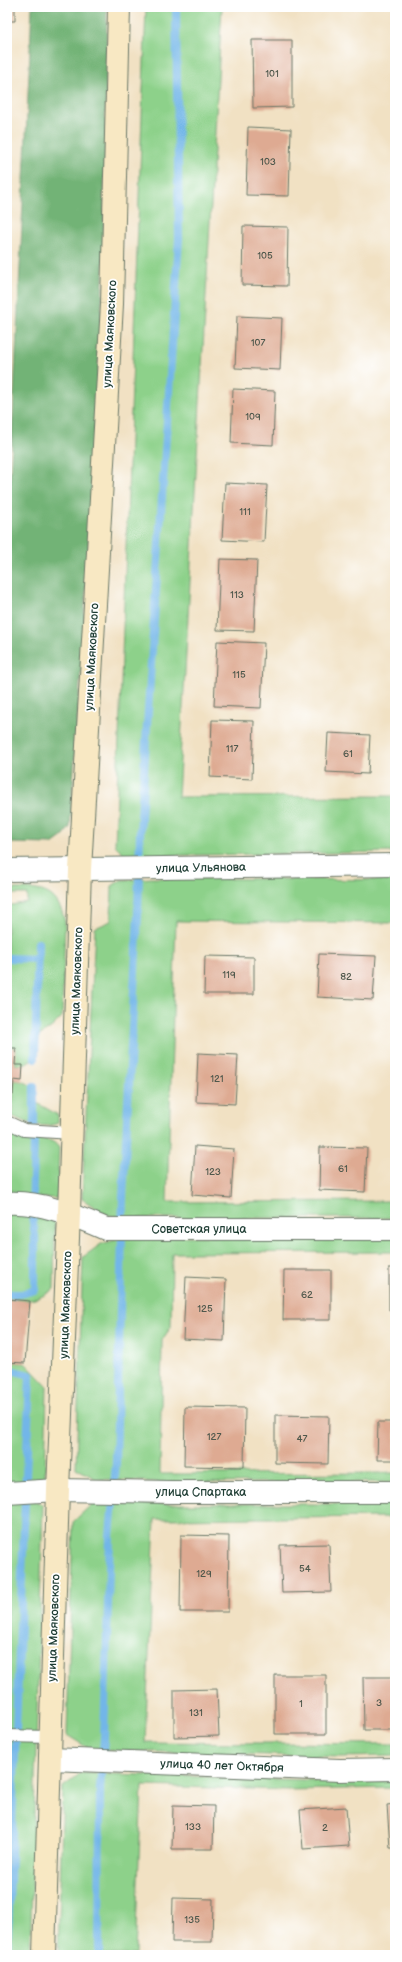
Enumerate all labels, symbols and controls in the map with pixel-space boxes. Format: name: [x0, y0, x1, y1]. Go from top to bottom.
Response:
house number: 101: [265, 68, 279, 80]
house number: 103: [260, 156, 276, 168]
house number: 105: [257, 250, 273, 262]
street label: улица Маяковского: [100, 280, 120, 388]
house number: 107: [251, 337, 265, 349]
house number: 109: [245, 411, 261, 423]
house number: 111: [239, 506, 251, 518]
house number: 113: [230, 589, 244, 601]
street label: улица Маяковского: [82, 603, 102, 711]
house number: 115: [232, 669, 246, 681]
house number: 117: [226, 743, 238, 755]
house number: 61: [343, 748, 353, 760]
street label: улица Ульянова: [156, 860, 246, 876]
street label: улица Маяковского: [68, 927, 86, 1035]
house number: 119: [222, 969, 236, 981]
house number: 82: [340, 971, 352, 983]
house number: 121: [210, 1073, 224, 1085]
house number: 61: [338, 1163, 348, 1175]
house number: 123: [205, 1166, 221, 1178]
street label: Советская улица: [152, 1222, 246, 1237]
street label: улица Маяковского: [57, 1251, 75, 1359]
house number: 62: [301, 1289, 313, 1301]
house number: 125: [197, 1303, 213, 1315]
house number: 127: [207, 1431, 221, 1443]
house number: 47: [296, 1433, 308, 1445]
street label: улица Спартака: [156, 1485, 246, 1500]
house number: 54: [299, 1563, 311, 1575]
house number: 129: [196, 1568, 212, 1580]
street label: улица Маяковского: [45, 1574, 63, 1682]
house number: 3: [376, 1697, 382, 1709]
house number: 1: [299, 1698, 303, 1710]
house number: 131: [189, 1707, 203, 1719]
street label: улица 40 лет Октября: [160, 1756, 284, 1776]
house number: 133: [185, 1821, 201, 1833]
house number: 2: [322, 1822, 328, 1834]
house number: 135: [184, 1914, 200, 1926]

